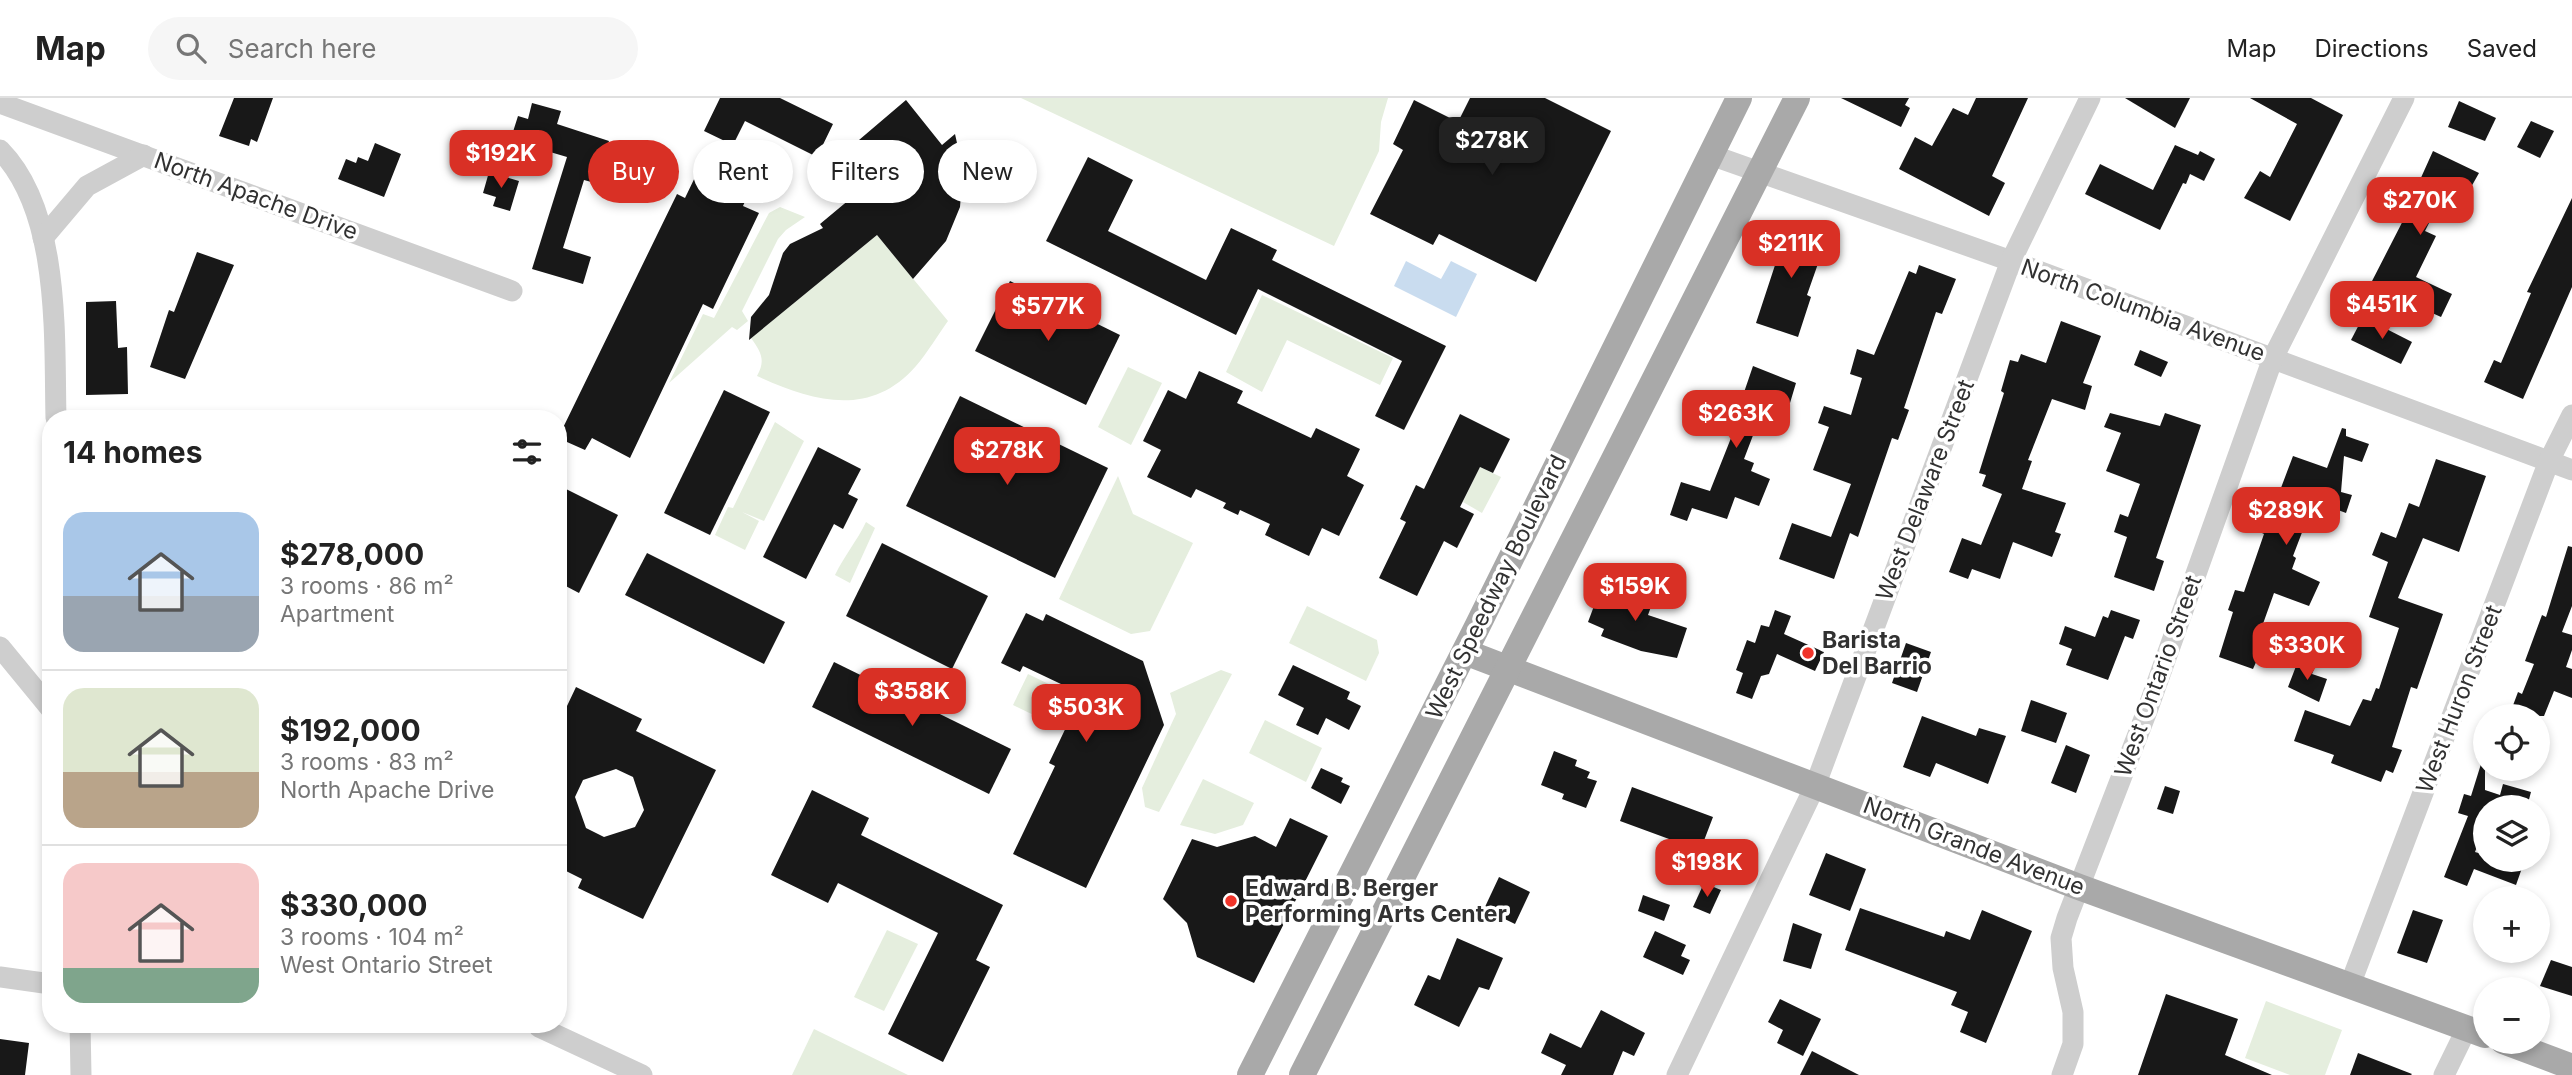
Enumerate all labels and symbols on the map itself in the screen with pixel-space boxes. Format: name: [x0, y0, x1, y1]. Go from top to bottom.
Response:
pin: $278K: [1443, 118, 1541, 177]
pin: $192K: [452, 130, 550, 190]
street label: North Apache Drive: [150, 146, 362, 246]
pin: $270K: [2371, 178, 2469, 237]
pin: $211K: [1742, 220, 1840, 280]
street label: North Columbia Avenue: [2017, 253, 2269, 367]
pin: $451K: [2333, 282, 2431, 341]
pin: $577K: [999, 284, 1097, 343]
street label: West Delaware Street: [1870, 375, 1980, 604]
pin: $263K: [1687, 390, 1785, 450]
pin: $278K: [958, 428, 1056, 487]
street label: West Speedway Boulevard: [1420, 450, 1572, 724]
pin: $289K: [2237, 488, 2335, 547]
pin: $159K: [1586, 564, 1684, 623]
street label: West Ontario Street: [2109, 571, 2208, 781]
street label: West Huron Street: [2410, 601, 2508, 797]
pin: $330K: [2258, 622, 2356, 682]
place label: Barista Del Barrio: [1822, 626, 1932, 680]
marker: Barista Del Barrio: [1800, 645, 1816, 661]
pin: $358K: [863, 668, 961, 728]
pin: $503K: [1037, 684, 1135, 744]
street label: North Grande Avenue: [1859, 791, 2089, 901]
pin: $198K: [1658, 840, 1756, 899]
place label: Edward B. Berger Performing Arts Center: [1245, 874, 1507, 928]
marker: Edward B. Berger Performing Arts Center: [1223, 893, 1239, 909]

